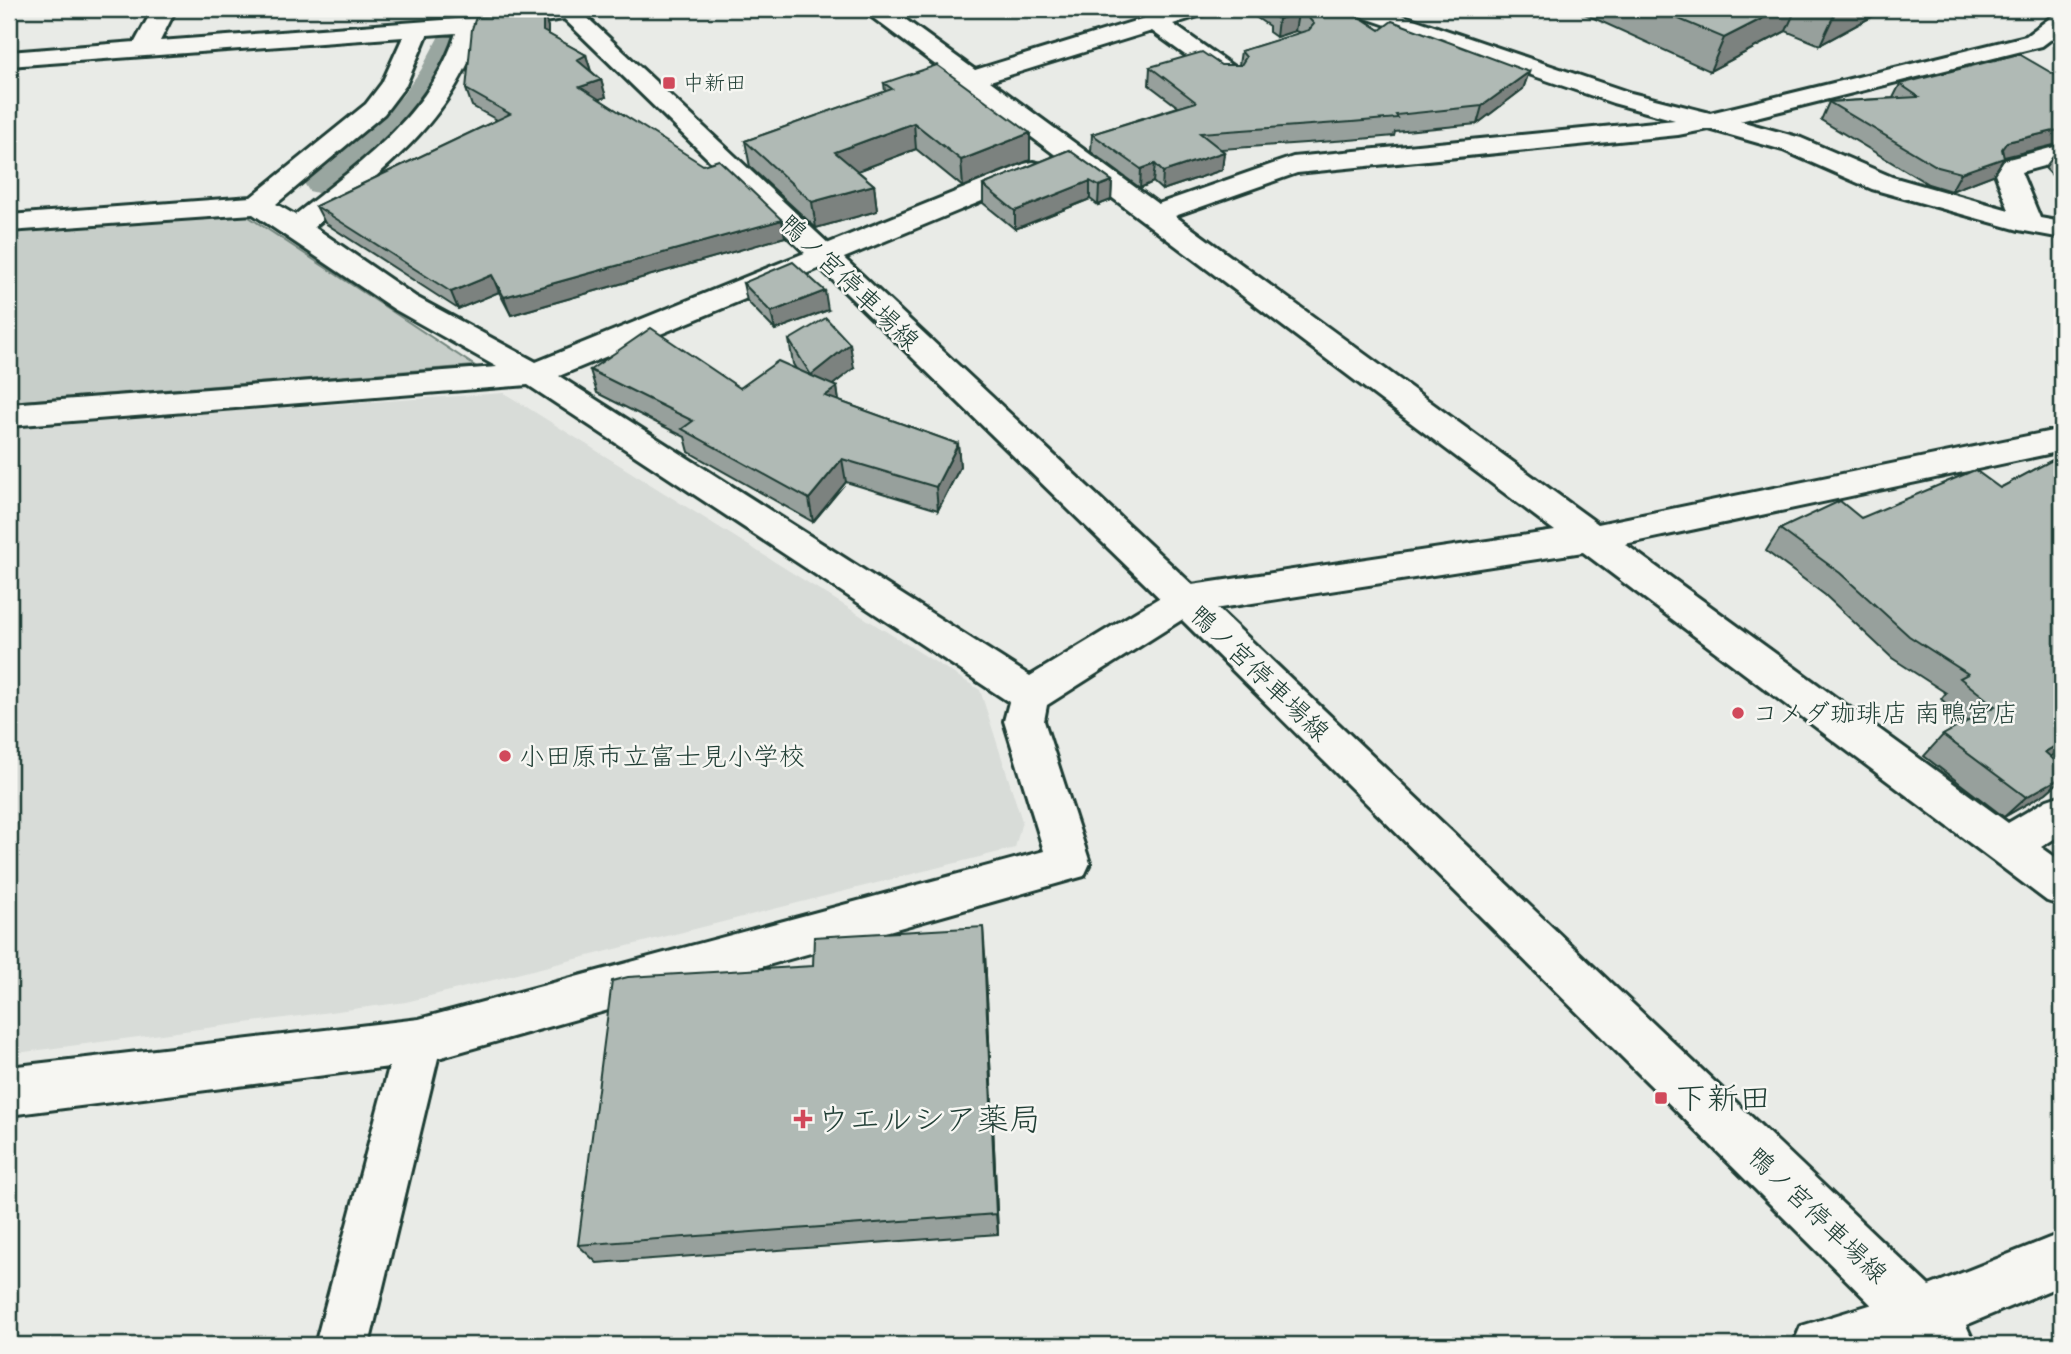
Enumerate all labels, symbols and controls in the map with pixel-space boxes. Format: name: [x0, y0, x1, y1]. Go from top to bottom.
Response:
place label: 中新田: [683, 72, 746, 99]
marker: 中新田: [661, 75, 677, 91]
street label: 鴨ノ宮停車場線: [771, 209, 924, 360]
street label: 鴨ノ宮停車場線: [1181, 600, 1334, 751]
place label: コメダ珈琲店 南鴨宮店: [1752, 700, 2018, 733]
marker: コメダ珈琲店 南鴨宮店: [1730, 705, 1746, 721]
place label: 小田原市立富士見小学校: [519, 744, 805, 776]
marker: 小田原市立富士見小学校: [497, 748, 513, 764]
place label: 下新田: [1675, 1084, 1771, 1122]
marker: 下新田: [1653, 1090, 1669, 1106]
place label: ウエルシア薬局: [817, 1104, 1041, 1143]
marker: ウエルシア薬局: [795, 1111, 811, 1127]
street label: 鴨ノ宮停車場線: [1739, 1142, 1892, 1293]

